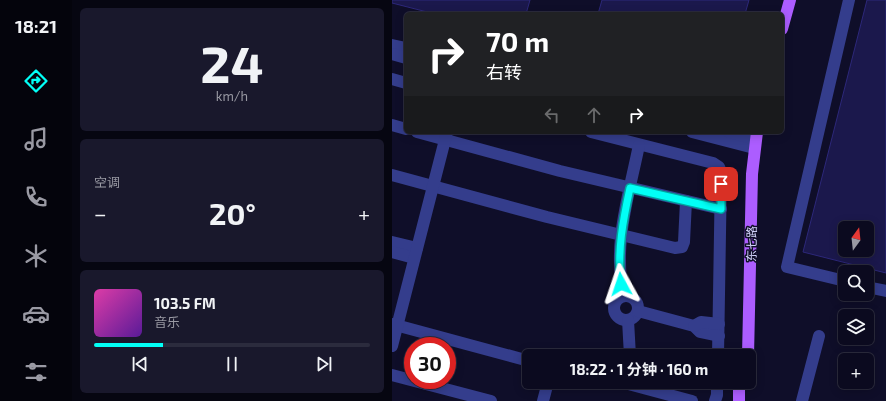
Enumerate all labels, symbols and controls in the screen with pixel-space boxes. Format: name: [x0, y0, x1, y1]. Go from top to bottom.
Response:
text: 18:21: [15, 15, 57, 37]
text: 70 m: [486, 24, 549, 58]
icon: right: [420, 28, 472, 80]
text: 24: [200, 31, 264, 93]
text: 右转: [486, 61, 522, 83]
icon: directions: [22, 67, 50, 95]
text: km/h: [216, 88, 248, 104]
icon: left: [541, 104, 563, 126]
icon: ahead: [583, 104, 605, 126]
icon: right: [625, 104, 647, 126]
icon: music: [22, 125, 50, 153]
pin: [704, 167, 738, 201]
icon: arrive: [710, 173, 732, 195]
text: 空调: [94, 174, 120, 190]
icon: phone: [22, 183, 50, 211]
text: 20°: [209, 195, 256, 231]
text: −: [94, 200, 107, 226]
text: +: [358, 200, 370, 226]
north arrow: [838, 221, 874, 257]
map controls: [838, 221, 874, 389]
street label: 东七路: [744, 226, 758, 262]
icon: climate: [22, 242, 50, 270]
position arrow: [600, 263, 642, 305]
button: search: [838, 265, 874, 301]
text: 103.5 FM: [154, 294, 216, 312]
icon: car: [22, 300, 50, 328]
button: layers: [838, 309, 874, 345]
text: 音乐: [154, 314, 180, 330]
speed limit sign: 30: [404, 337, 456, 389]
icon: previous: [129, 353, 151, 375]
icon: pause: [221, 353, 243, 375]
icon: next: [313, 353, 335, 375]
button: +: [838, 353, 874, 389]
icon: filters: [22, 358, 50, 386]
text: 18:22 · 1 分钟 · 160 m: [570, 360, 708, 378]

